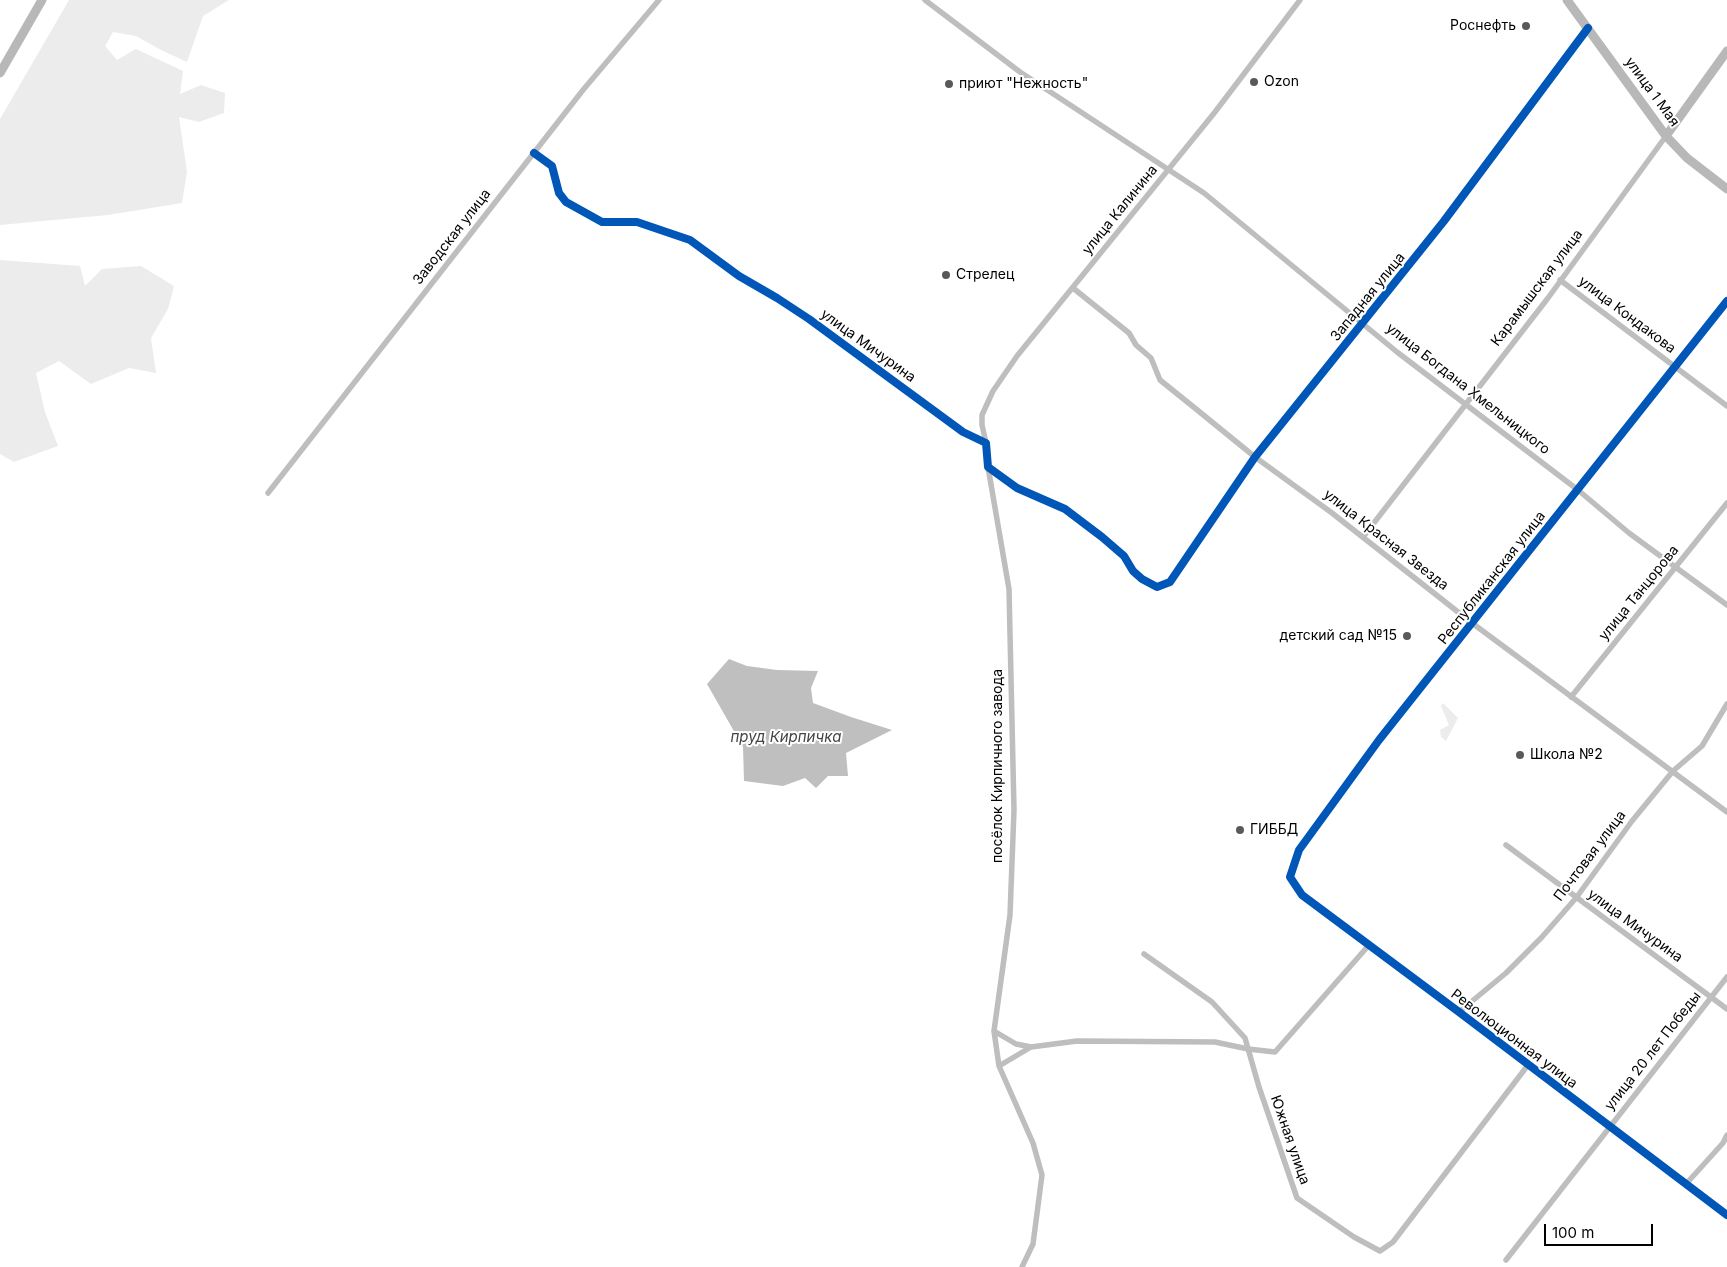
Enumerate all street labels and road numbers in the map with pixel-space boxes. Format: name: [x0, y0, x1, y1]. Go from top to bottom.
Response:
street label: улица 1 Мая: [1621, 54, 1683, 130]
street label: улица Калинина: [1079, 162, 1161, 258]
street label: Заводская улица: [410, 186, 494, 288]
street label: Карамышская улица: [1488, 226, 1586, 350]
street label: Западная улица: [1327, 249, 1409, 345]
street label: улица Кондакова: [1575, 273, 1679, 357]
street label: улица Мичурина: [817, 306, 919, 386]
street label: улица Богдана Хмельницкого: [1383, 320, 1553, 458]
street label: улица Красная Звезда: [1320, 486, 1452, 594]
street label: Республиканская улица: [1435, 508, 1549, 648]
street label: улица Танцорова: [1596, 542, 1682, 644]
street label: посёлок Кирпичного завода: [990, 669, 1006, 863]
street label: Почтовая улица: [1551, 807, 1629, 905]
street label: улица Мичурина: [1584, 886, 1686, 966]
street label: Революционная улица: [1447, 986, 1581, 1092]
street label: улица 20 лет Победы: [1601, 988, 1705, 1114]
street label: Южная улица: [1267, 1093, 1313, 1187]

